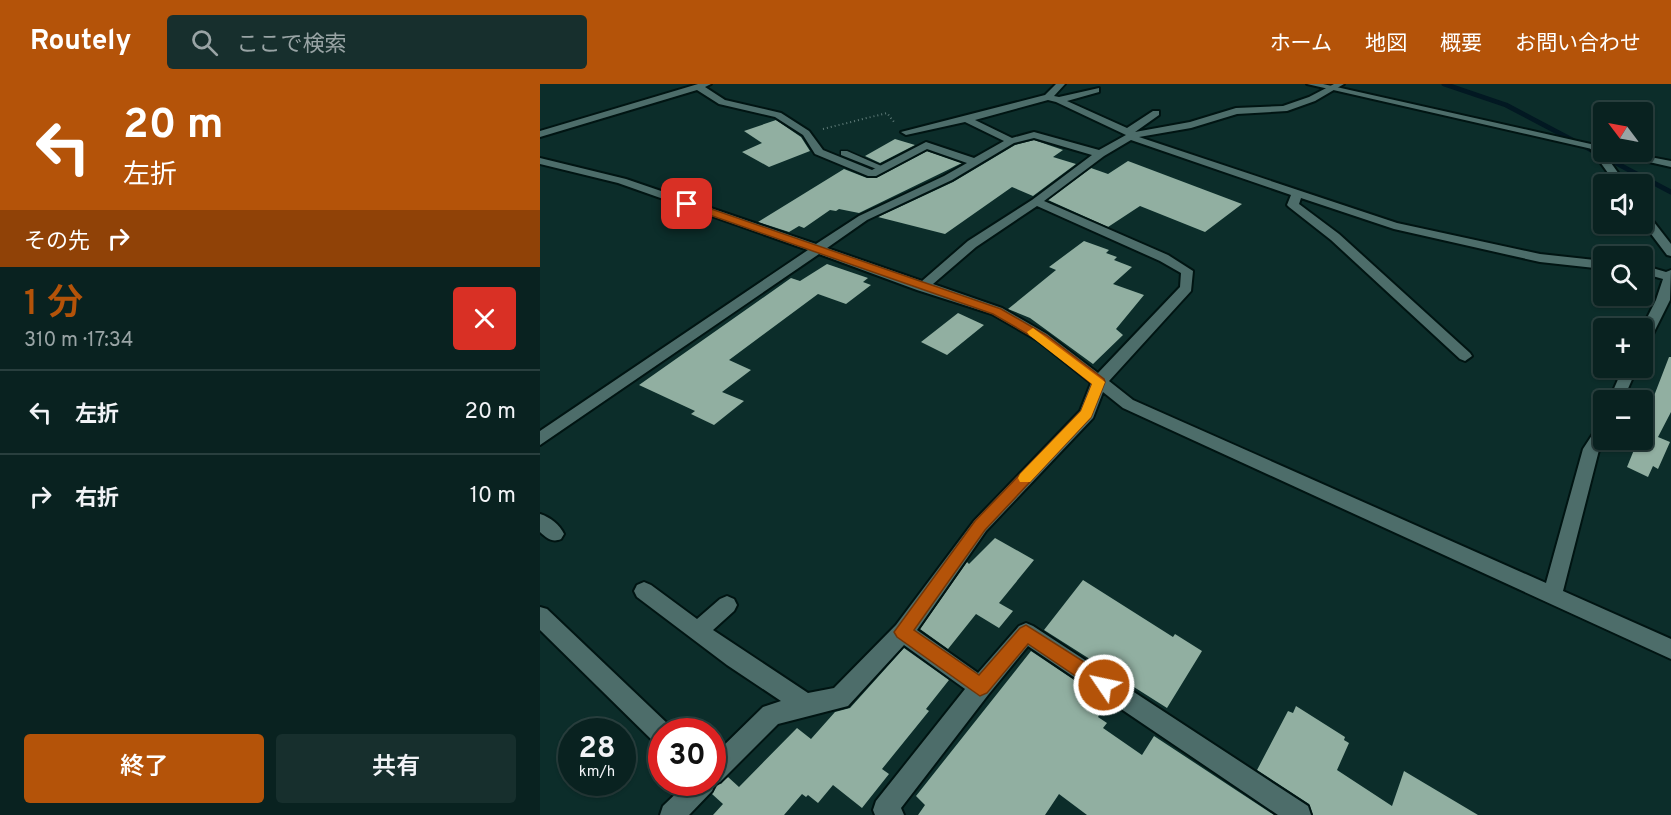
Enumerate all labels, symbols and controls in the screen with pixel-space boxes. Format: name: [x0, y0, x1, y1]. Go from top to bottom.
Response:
search box: [167, 15, 587, 69]
text: Routely: [30, 24, 131, 60]
icon: search: [188, 26, 221, 59]
text: ホーム: [1270, 31, 1332, 58]
text: 地図: [1365, 31, 1407, 58]
text: 概要: [1440, 31, 1482, 58]
text: お問い合わせ: [1515, 31, 1641, 58]
text: ここで検索: [236, 32, 346, 59]
text: 20 m: [123, 100, 224, 153]
north arrow: [1593, 102, 1653, 162]
map controls: [1593, 102, 1653, 450]
icon: left: [24, 108, 102, 186]
text: 左折: [123, 159, 177, 193]
button: sound: [1593, 174, 1653, 234]
pin: [661, 178, 712, 229]
icon: arrive: [670, 187, 703, 220]
icon: right: [102, 222, 135, 255]
text: その先: [24, 229, 90, 256]
button: search: [1593, 246, 1653, 306]
text: 1 分: [24, 282, 83, 328]
button: close: [453, 287, 516, 350]
button: +: [1593, 318, 1653, 378]
text: 310 m · 17:34: [24, 328, 133, 354]
button: −: [1593, 390, 1653, 450]
icon: left: [24, 396, 57, 429]
text: 20 m: [465, 399, 516, 426]
text: 左折: [75, 402, 119, 429]
icon: right: [24, 480, 57, 513]
text: 10 m: [470, 483, 516, 510]
text: 右折: [75, 486, 119, 513]
position arrow: [1072, 653, 1136, 717]
speed limit sign: 30: [648, 718, 726, 796]
text: 28: [578, 731, 616, 768]
button: 終了: [24, 734, 264, 803]
button: 共有: [276, 734, 516, 803]
text: km/h: [579, 763, 615, 782]

